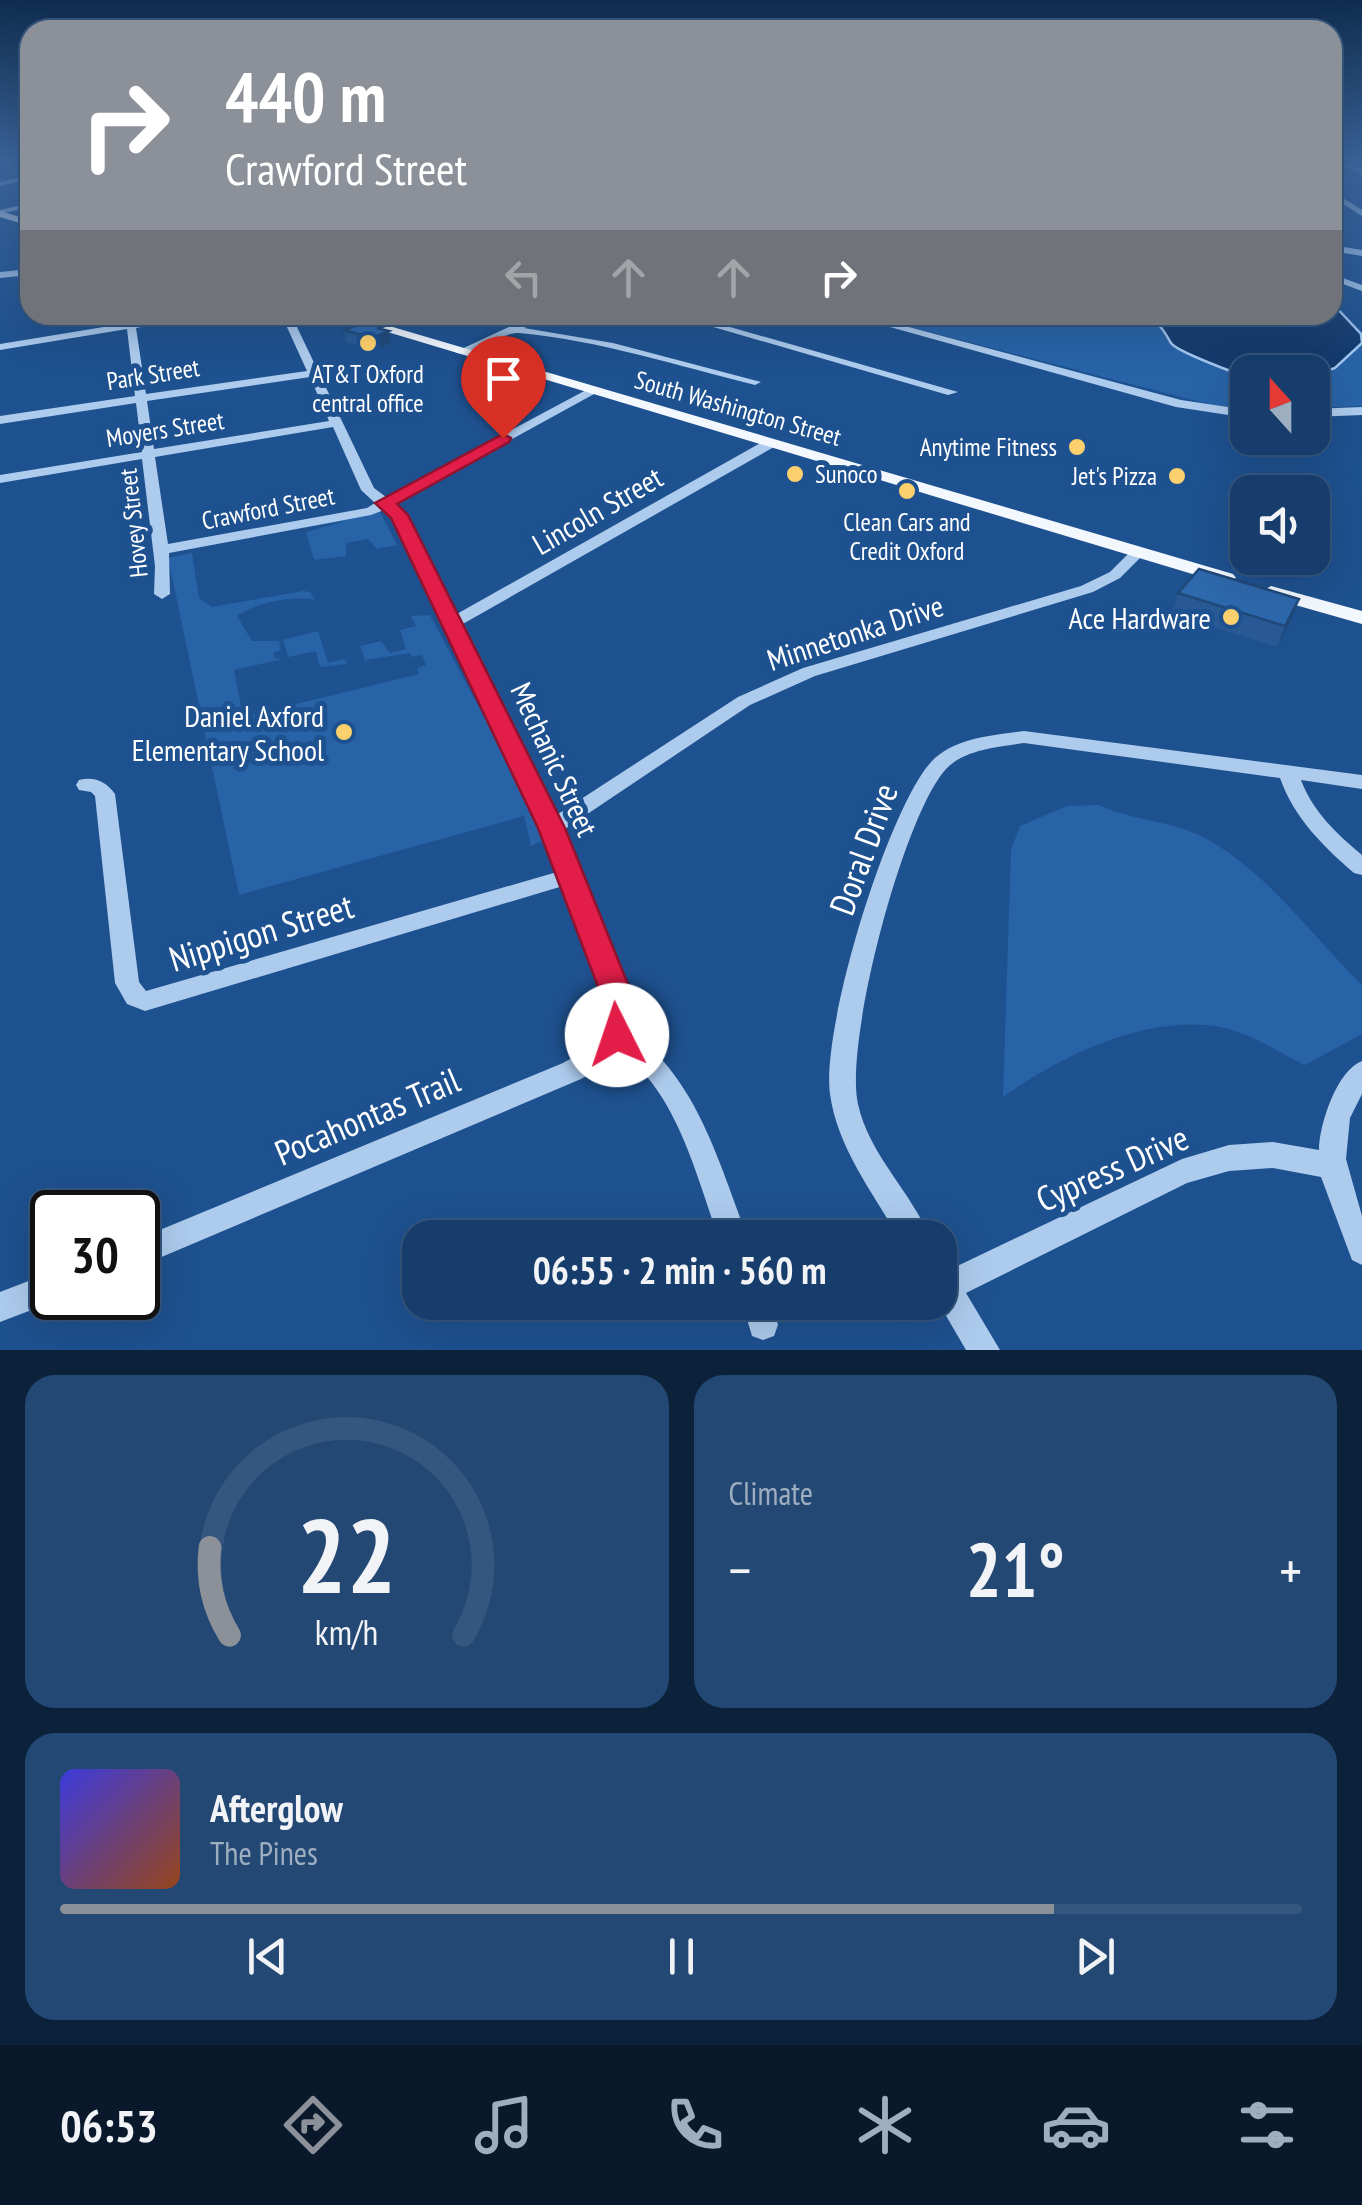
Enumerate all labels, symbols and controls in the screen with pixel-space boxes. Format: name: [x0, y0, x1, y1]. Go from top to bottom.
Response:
text: 440 m: [225, 51, 386, 141]
icon: right: [60, 60, 190, 190]
text: Crawford Street: [225, 139, 467, 197]
icon: left: [496, 250, 551, 305]
icon: ahead: [601, 250, 656, 305]
icon: ahead: [706, 250, 761, 305]
icon: right: [811, 250, 866, 305]
marker: AT&T Oxford central office: [357, 332, 379, 354]
pin: [461, 336, 546, 439]
street label: Park Street: [104, 351, 202, 397]
icon: arrive: [476, 351, 531, 406]
north arrow: [1230, 355, 1330, 455]
map controls: [1230, 355, 1330, 575]
place label: AT&T Oxford central office: [312, 358, 424, 419]
street label: South Washington Street: [631, 363, 845, 453]
street label: Moyers Street: [104, 404, 226, 454]
place label: Anytime Fitness: [920, 431, 1057, 463]
marker: Anytime Fitness: [1066, 436, 1088, 458]
street label: Lincoln Street: [525, 457, 670, 563]
place label: Sunoco: [815, 458, 878, 490]
place label: Jet's Pizza: [1071, 460, 1157, 492]
marker: Sunoco: [784, 463, 806, 485]
marker: Jet's Pizza: [1166, 465, 1188, 487]
street label: Hovey Street: [111, 467, 155, 579]
button: sound: [1230, 475, 1330, 575]
street label: Crawford Street: [199, 479, 337, 537]
marker: Clean Cars and Credit Oxford: [896, 480, 918, 502]
place label: Clean Cars and Credit Oxford: [843, 506, 971, 567]
street label: Minnetonka Drive: [762, 585, 948, 679]
place label: Ace Hardware: [1069, 598, 1211, 637]
marker: Ace Hardware: [1220, 606, 1242, 628]
street label: Mechanic Street: [502, 676, 608, 843]
place label: Daniel Axford Elementary School: [132, 696, 324, 769]
marker: Daniel Axford Elementary School: [333, 721, 355, 743]
street label: Doral Drive: [818, 777, 908, 921]
street label: Nippigon Street: [163, 882, 359, 982]
position arrow: [565, 983, 669, 1087]
street label: Pocahontas Trail: [268, 1056, 466, 1176]
street label: Cypress Drive: [1029, 1114, 1195, 1222]
speed limit sign: 30: [30, 1190, 160, 1320]
text: 06:55 · 2 min · 560 m: [533, 1245, 826, 1294]
text: Climate: [729, 1472, 813, 1514]
text: 22: [297, 1487, 396, 1622]
text: 21°: [966, 1521, 1065, 1618]
text: −: [729, 1534, 751, 1605]
text: +: [1279, 1534, 1302, 1605]
text: km/h: [315, 1609, 378, 1655]
text: Afterglow: [210, 1783, 343, 1832]
text: The Pines: [210, 1832, 318, 1874]
icon: previous: [240, 1929, 295, 1984]
icon: pause: [654, 1929, 709, 1984]
icon: next: [1068, 1929, 1123, 1984]
icon: directions: [278, 2090, 348, 2160]
icon: music: [469, 2090, 539, 2160]
icon: phone: [660, 2090, 730, 2160]
icon: climate: [850, 2090, 920, 2160]
icon: car: [1041, 2090, 1111, 2160]
icon: filters: [1232, 2090, 1302, 2160]
text: 06:53: [60, 2096, 158, 2154]

